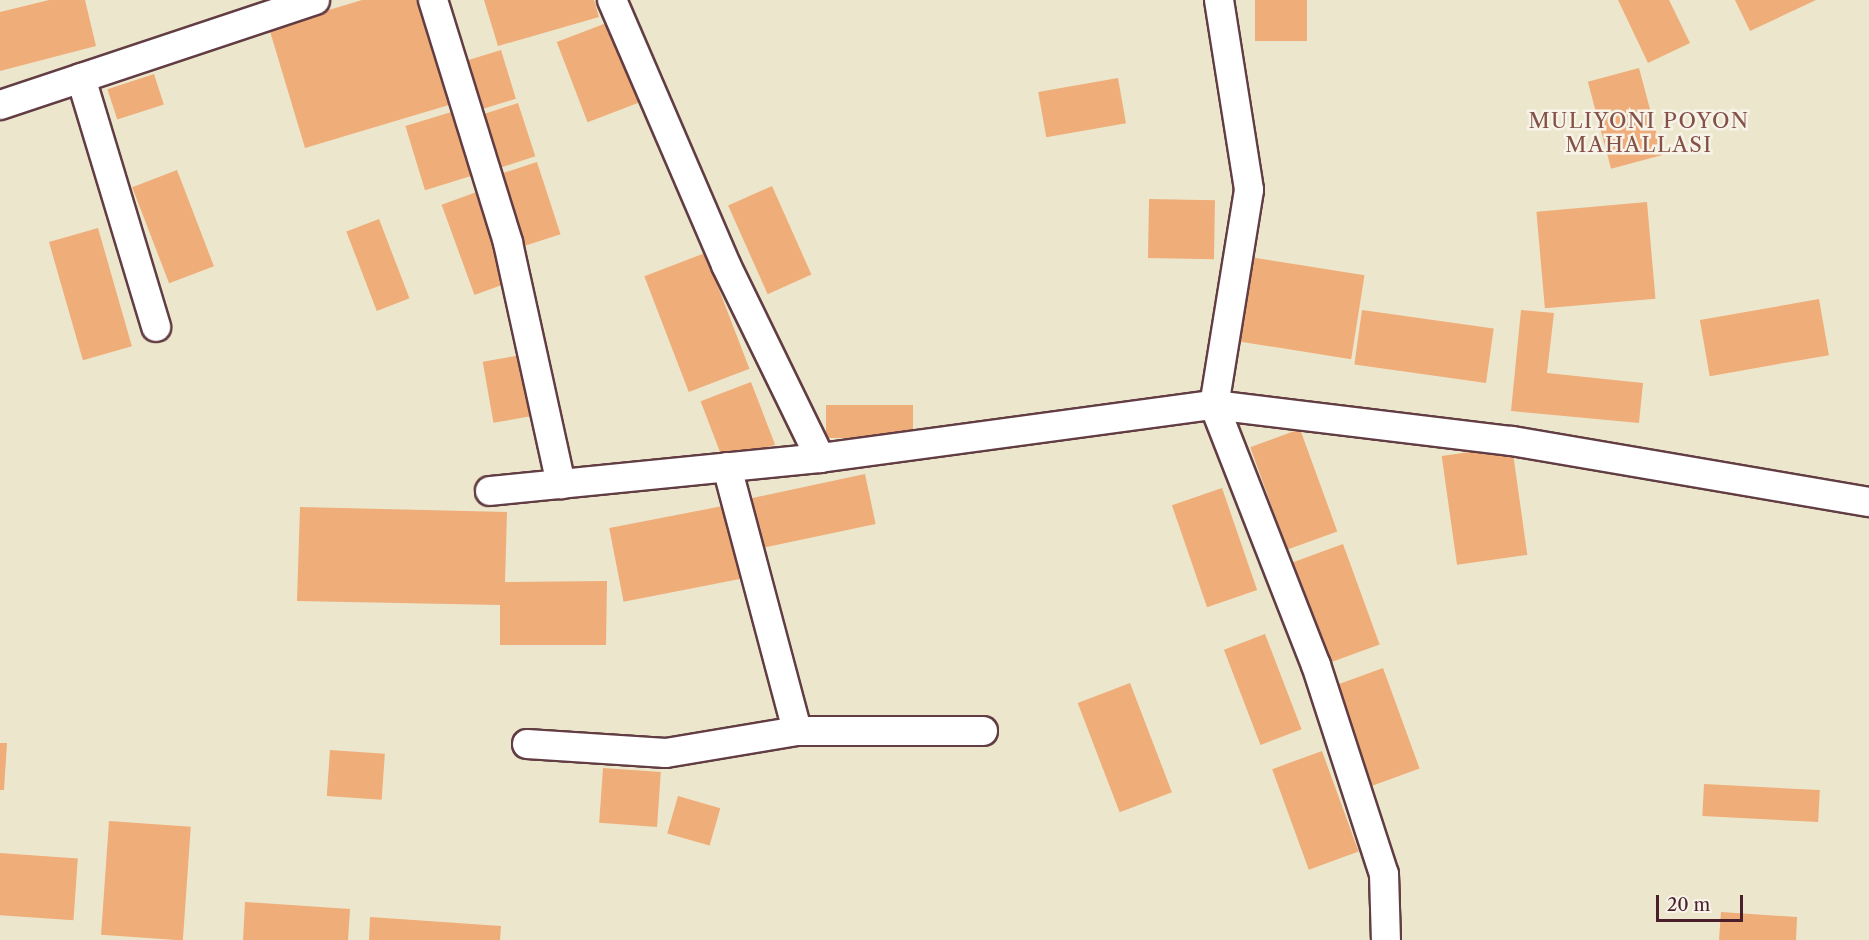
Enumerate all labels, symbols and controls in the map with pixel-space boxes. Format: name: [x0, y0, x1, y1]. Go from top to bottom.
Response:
district label: MULIYONI POYON MAHALLASI: [1528, 108, 1750, 158]
scale bar: [1659, 883, 1746, 921]
text: 20 m: [1667, 894, 1710, 916]

